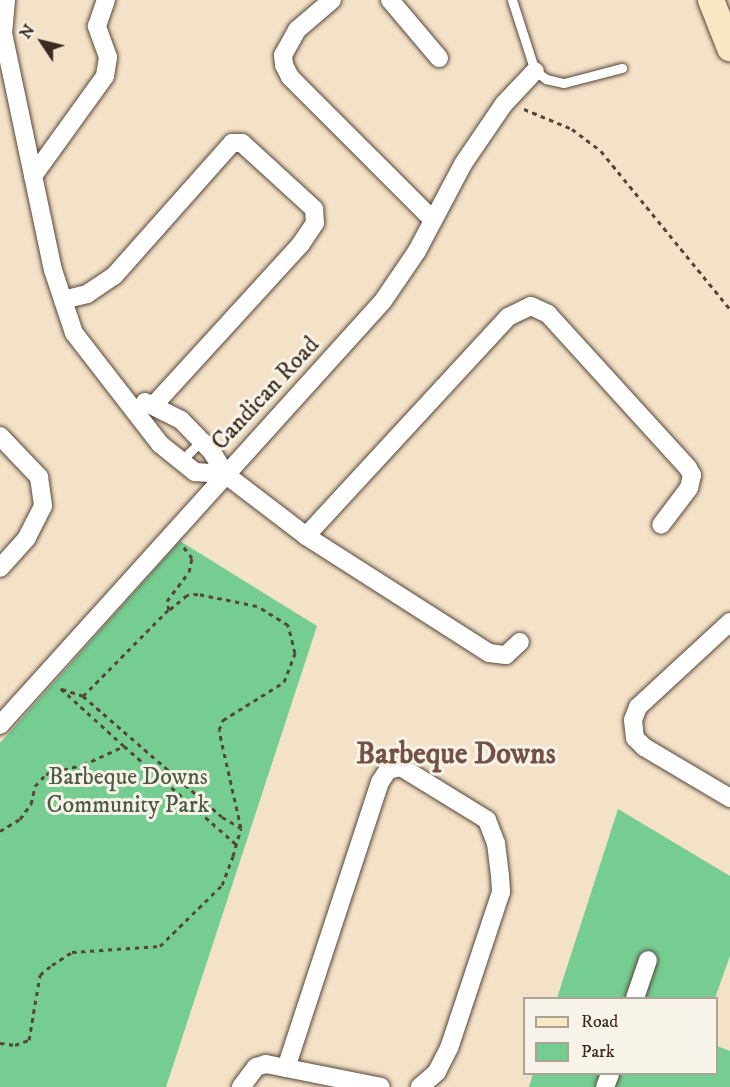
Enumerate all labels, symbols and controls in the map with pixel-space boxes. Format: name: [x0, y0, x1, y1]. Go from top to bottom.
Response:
north arrow: [12, 12, 72, 72]
text: N: [15, 21, 39, 43]
street label: Candican Road: [206, 331, 326, 457]
district label: Barbeque Downs: [356, 737, 556, 773]
park label: Barbeque Downs Community Park: [47, 764, 209, 820]
legend: [523, 997, 718, 1075]
text: Road: [581, 1011, 618, 1033]
text: Park: [581, 1041, 615, 1063]

